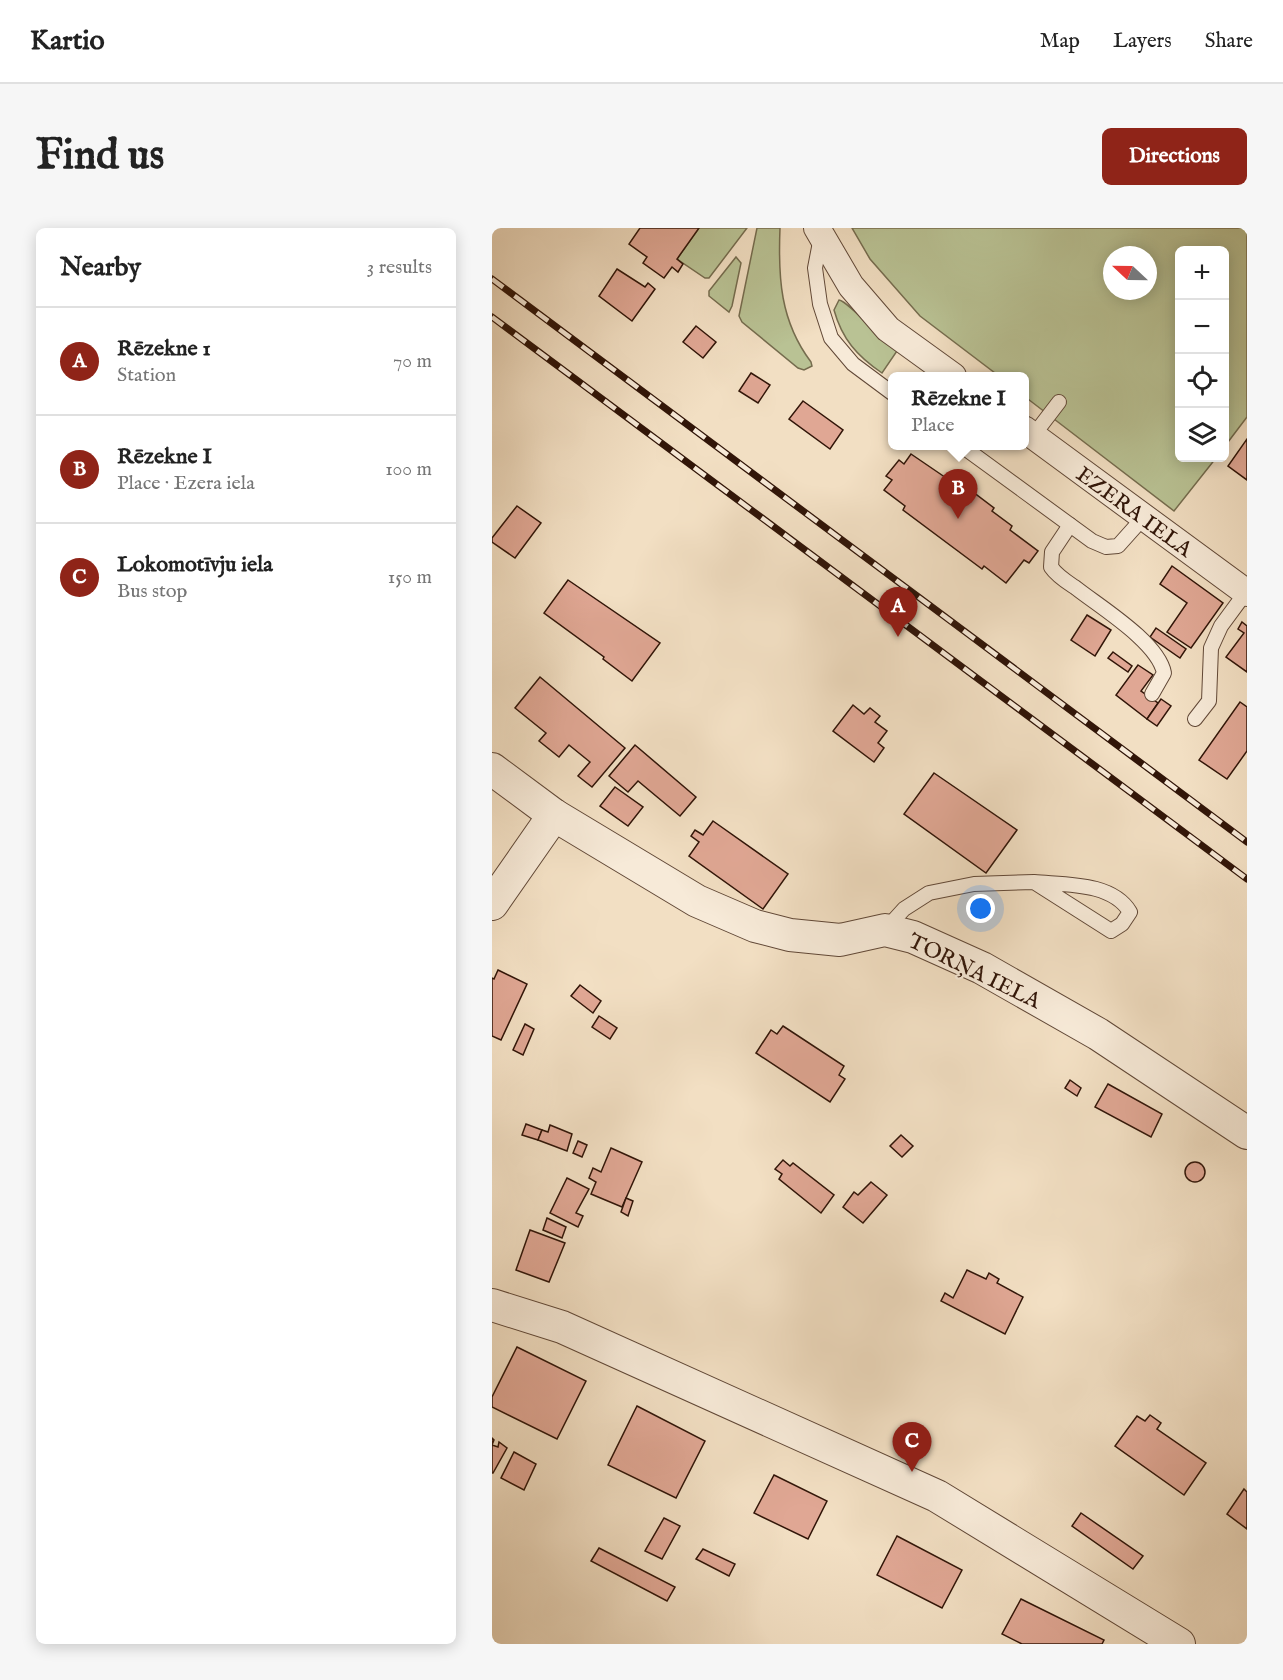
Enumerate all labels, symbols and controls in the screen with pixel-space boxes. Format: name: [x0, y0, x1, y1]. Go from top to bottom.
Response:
text: Kartio: [30, 24, 105, 59]
text: Map: [1040, 28, 1080, 55]
text: Layers: [1113, 28, 1172, 55]
text: Share: [1205, 28, 1253, 55]
button: Directions: [1102, 128, 1247, 185]
text: Find us: [36, 130, 164, 183]
north arrow: [1103, 246, 1157, 300]
map controls: [1175, 246, 1229, 462]
button: +: [1175, 246, 1229, 300]
text: Nearby: [60, 251, 141, 284]
text: 3 results: [367, 255, 432, 280]
button: −: [1175, 300, 1229, 354]
text: Rēzekne 1: [117, 335, 211, 363]
text: A: [73, 349, 86, 374]
text: 70 m: [393, 349, 432, 374]
button: locate: [1175, 354, 1229, 408]
text: Station: [117, 363, 176, 388]
popup: [888, 372, 1029, 450]
text: Rēzekne I: [911, 385, 1006, 413]
button: layers: [1175, 408, 1229, 462]
text: Place: [911, 413, 955, 438]
text: Rēzekne I: [117, 443, 212, 471]
text: B: [73, 457, 86, 482]
text: 100 m: [385, 457, 432, 482]
street label: EZERA IELA: [1070, 461, 1199, 565]
pin: B: [938, 470, 978, 519]
text: Place · Ezera iela: [117, 471, 255, 496]
text: Lokomotīvju iela: [117, 551, 273, 579]
text: C: [72, 565, 87, 590]
text: 150 m: [388, 565, 432, 590]
text: Bus stop: [117, 579, 187, 604]
pin: A: [878, 588, 918, 637]
your location: [966, 894, 995, 923]
street label: TORŅA IELA: [903, 928, 1046, 1016]
pin: C: [892, 1422, 932, 1472]

